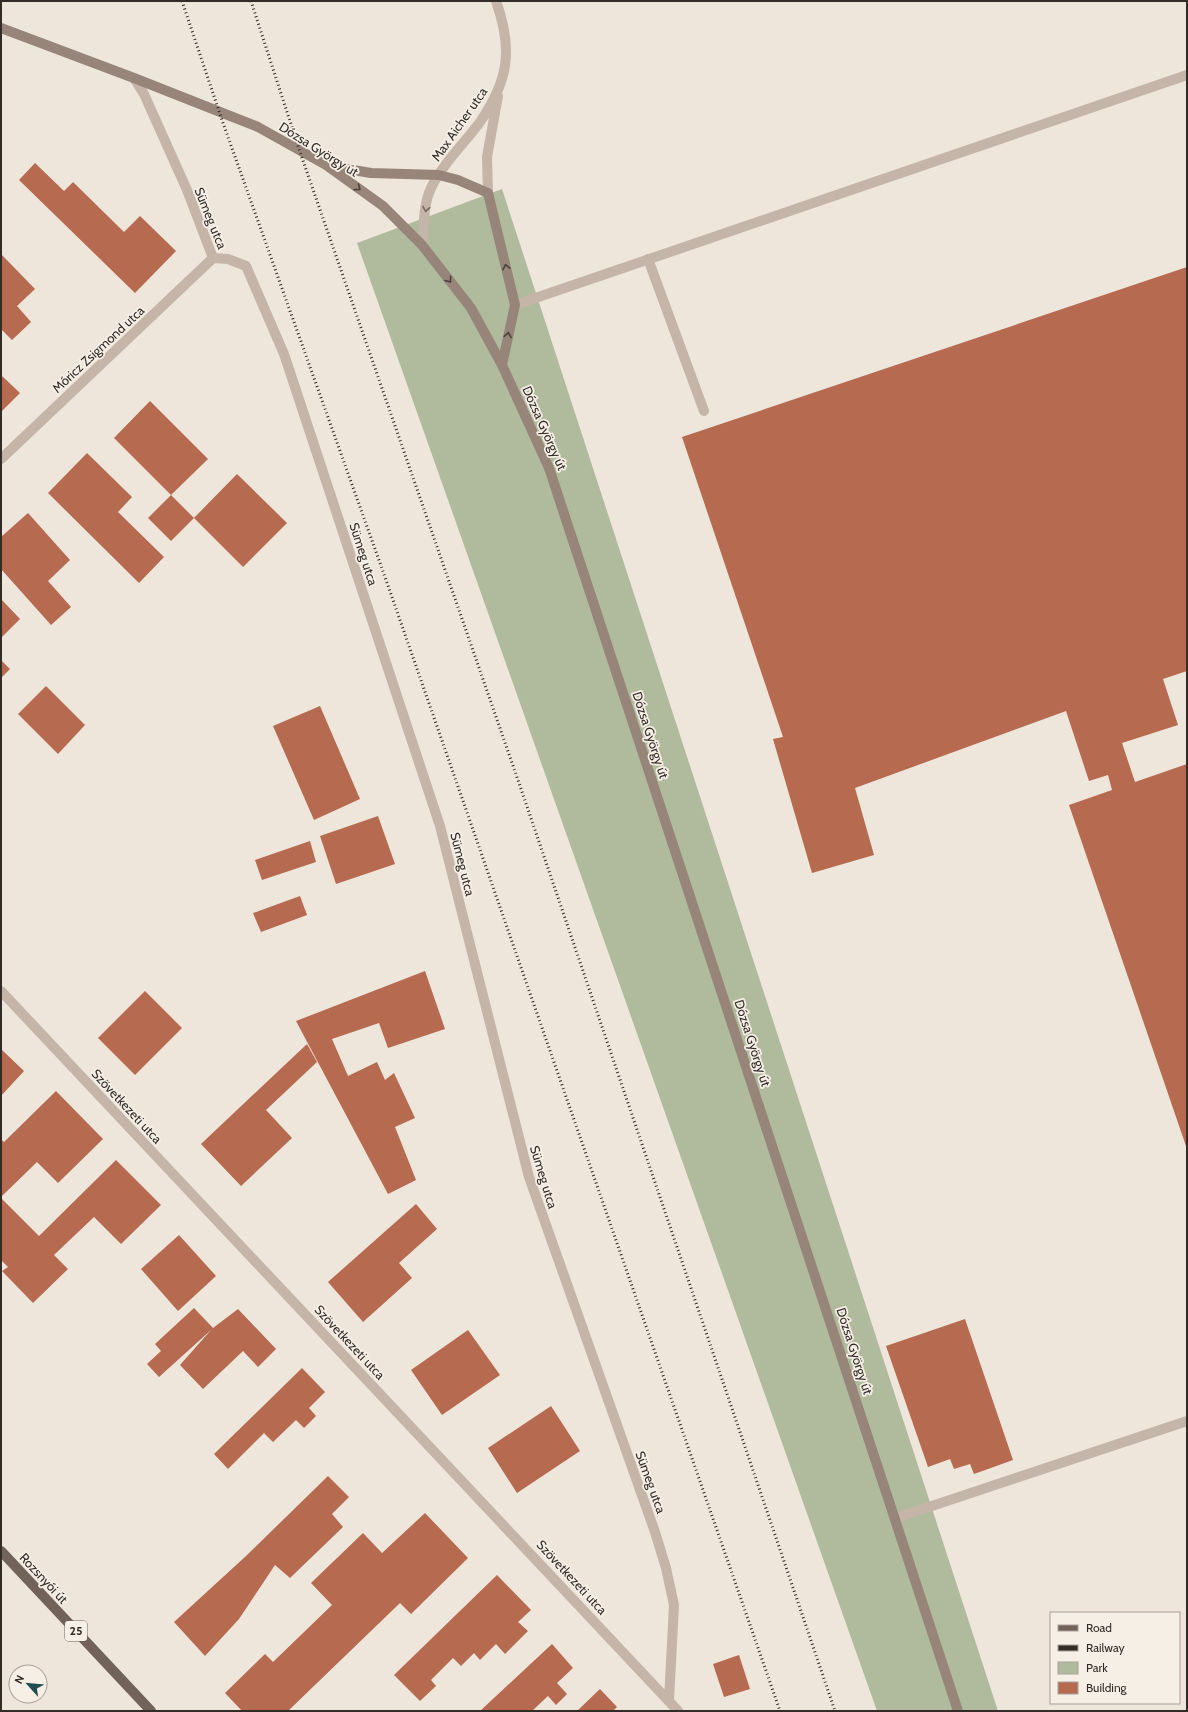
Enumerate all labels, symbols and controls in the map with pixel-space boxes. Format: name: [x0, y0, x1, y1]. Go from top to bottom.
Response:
street label: Max Aicher utca: [428, 83, 491, 164]
street label: Dózsa György út: [276, 118, 362, 180]
one-way arrow: [354, 183, 361, 191]
street label: Sümeg utca: [191, 185, 231, 252]
one-way arrow: [422, 206, 430, 212]
one-way arrow: [503, 264, 511, 270]
one-way arrow: [444, 276, 451, 283]
street label: Móricz Zsigmond utca: [49, 302, 148, 396]
one-way arrow: [504, 332, 512, 338]
street label: Dózsa György út: [519, 383, 571, 473]
street label: Sümeg utca: [346, 521, 382, 588]
street label: Dózsa György út: [629, 690, 673, 781]
street label: Sümeg utca: [447, 830, 479, 898]
street label: Dózsa György út: [731, 998, 775, 1089]
street label: Szövetkezeti utca: [88, 1065, 166, 1147]
street label: Sümeg utca: [527, 1144, 561, 1211]
street label: Szövetkezeti utca: [311, 1301, 389, 1383]
street label: Dózsa György út: [833, 1306, 877, 1397]
street label: Sümeg utca: [632, 1449, 670, 1516]
street label: Szövetkezeti utca: [533, 1536, 611, 1618]
street label: Rozsnyói út: [16, 1549, 72, 1607]
legend: [1050, 1612, 1180, 1704]
text: Road: [1086, 1620, 1112, 1635]
road number: 25: [65, 1621, 87, 1641]
text: Railway: [1086, 1640, 1124, 1655]
text: Park: [1086, 1660, 1108, 1675]
north arrow: [8, 1664, 48, 1704]
text: N: [11, 1673, 27, 1686]
text: Building: [1086, 1680, 1128, 1695]

